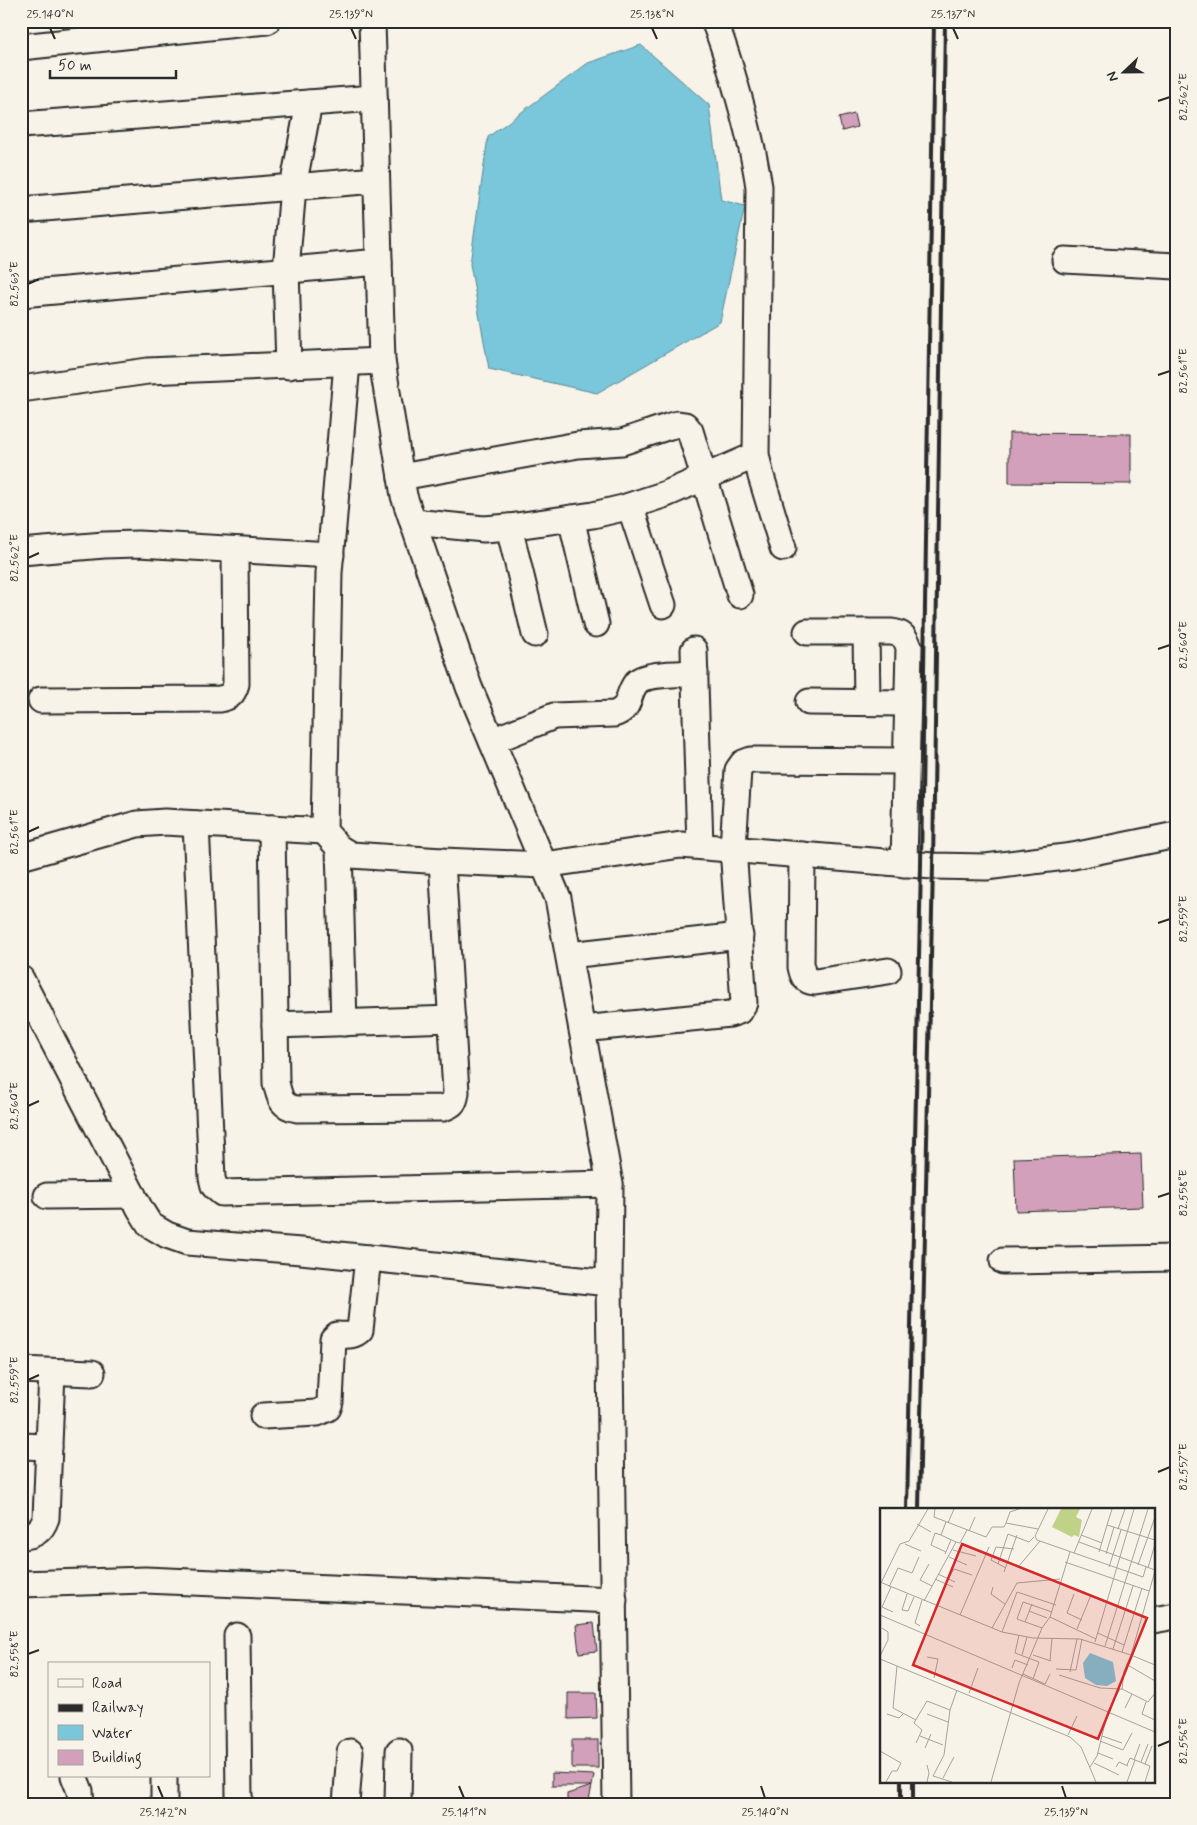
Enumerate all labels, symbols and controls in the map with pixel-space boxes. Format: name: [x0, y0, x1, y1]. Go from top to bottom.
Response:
text: 25.140°N: [26, 7, 74, 23]
text: 25.139°N: [329, 7, 373, 23]
text: 25.138°N: [630, 7, 674, 23]
text: 25.137°N: [931, 7, 975, 23]
scale bar: [50, 48, 176, 80]
north arrow: [1100, 48, 1150, 98]
text: 50 m: [58, 56, 92, 76]
text: N: [1103, 69, 1123, 84]
text: 82.562°E: [1176, 73, 1192, 121]
text: 82.563°E: [7, 261, 23, 307]
text: 82.561°E: [1176, 348, 1192, 394]
text: 82.562°E: [7, 534, 23, 582]
text: 82.560°E: [1176, 621, 1192, 669]
text: 82.561°E: [7, 809, 23, 855]
text: 82.559°E: [1176, 896, 1192, 942]
text: 82.560°E: [7, 1082, 23, 1130]
text: 82.558°E: [1176, 1169, 1192, 1217]
text: 82.559°E: [7, 1357, 23, 1403]
text: 82.557°E: [1176, 1443, 1192, 1491]
inset map: [880, 1508, 1154, 1782]
text: 82.558°E: [7, 1630, 23, 1678]
legend: [48, 1662, 210, 1778]
text: Road: [92, 1674, 122, 1694]
text: Railway: [92, 1698, 144, 1718]
text: 82.556°E: [1176, 1718, 1192, 1764]
text: Water: [92, 1724, 132, 1744]
text: Building: [92, 1748, 142, 1769]
text: 25.142°N: [140, 1805, 186, 1821]
text: 25.141°N: [442, 1805, 486, 1821]
text: 25.140°N: [741, 1805, 789, 1821]
text: 25.139°N: [1044, 1805, 1088, 1821]

